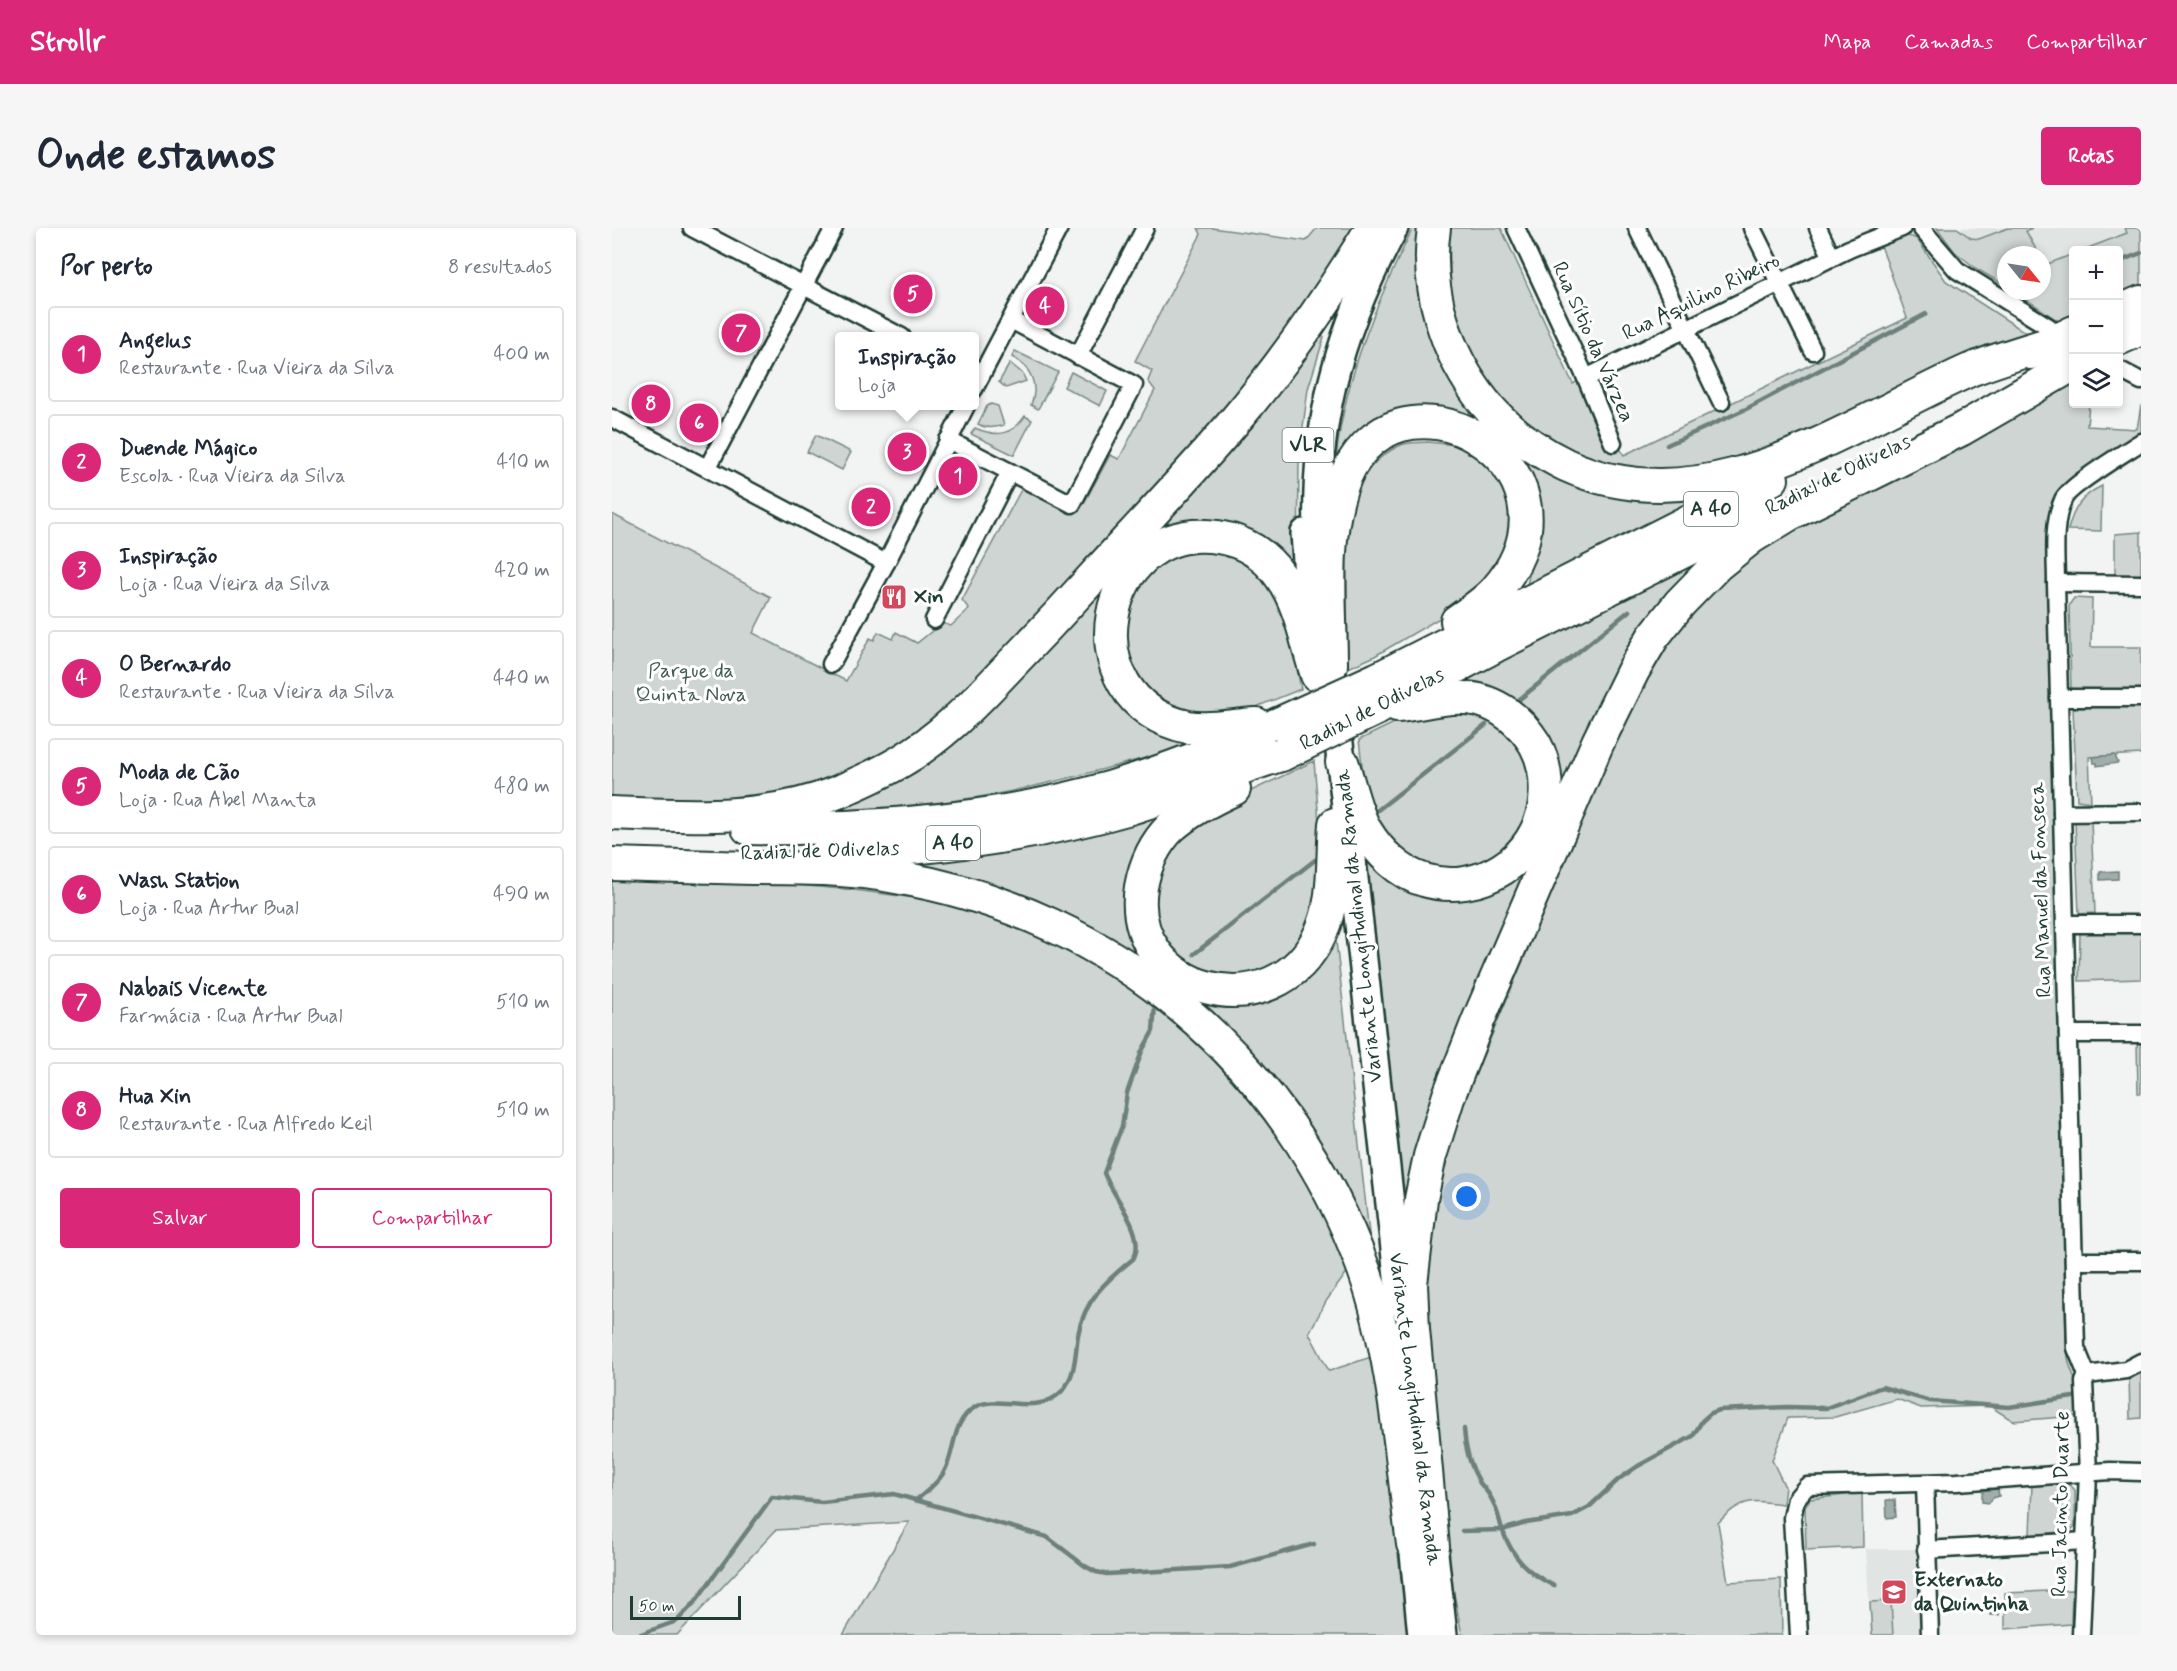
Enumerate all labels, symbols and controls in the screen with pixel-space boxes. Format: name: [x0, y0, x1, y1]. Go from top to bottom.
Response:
text: Strollr: [30, 24, 105, 61]
text: Mapa: [1823, 28, 1871, 56]
text: Camadas: [1904, 28, 1993, 56]
text: Compartilhar: [2026, 28, 2147, 56]
button: Rotas: [2041, 127, 2141, 185]
text: Onde estamos: [36, 129, 276, 184]
north arrow: [1997, 246, 2051, 300]
map controls: [2069, 246, 2123, 408]
button: +: [2069, 246, 2123, 300]
street label: Rua Aquilino Ribeiro: [1617, 247, 1785, 347]
text: Por perto: [60, 250, 153, 284]
text: 8 resultados: [448, 254, 552, 281]
street label: Rua Sítio da Várzea: [1545, 257, 1641, 427]
pin: 5: [894, 272, 932, 316]
pin: 4: [1026, 284, 1064, 328]
button: −: [2069, 300, 2123, 354]
pin: 7: [722, 310, 760, 356]
text: Angelus: [119, 327, 191, 355]
popup: [835, 332, 979, 410]
text: 1: [77, 341, 86, 368]
text: 400 m: [494, 341, 550, 368]
text: Inspiração: [858, 344, 956, 372]
button: layers: [2069, 354, 2123, 408]
text: Restaurante · Rua Vieira da Silva: [119, 355, 395, 382]
text: Loja: [858, 372, 896, 399]
pin: 8: [632, 382, 670, 426]
pin: 6: [680, 400, 718, 446]
road number: VLR: [1282, 428, 1334, 462]
street label: Radial de Odivelas: [1760, 428, 1916, 522]
pin: 3: [888, 430, 926, 474]
text: Duende Mágico: [119, 435, 258, 463]
text: 2: [77, 449, 86, 476]
text: 410 m: [496, 449, 550, 476]
pin: 1: [938, 454, 978, 498]
text: Escola · Rua Vieira da Silva: [119, 463, 346, 490]
pin: 2: [852, 484, 890, 530]
road number: A 40: [1684, 492, 1738, 526]
text: Inspiração: [119, 543, 217, 571]
text: 3: [77, 557, 86, 584]
text: 420 m: [494, 557, 550, 584]
text: Loja · Rua Vieira da Silva: [119, 571, 330, 598]
restaurant icon: Xin: [879, 582, 909, 612]
place label: Xin: [914, 583, 944, 611]
text: O Bernardo: [119, 651, 231, 679]
park label: Parque da Quinta Nova: [635, 657, 747, 709]
street label: Radial de Odivelas: [1295, 660, 1449, 758]
text: 4: [76, 665, 87, 692]
text: 440 m: [493, 665, 550, 692]
text: Restaurante · Rua Vieira da Silva: [119, 679, 395, 706]
text: Moda de Cão: [119, 759, 240, 787]
street label: Variante Longitudinal da Ramada: [1329, 768, 1389, 1084]
text: 5: [76, 773, 88, 800]
text: 480 m: [494, 773, 550, 800]
street label: Rua Manuel da Fonseca: [2023, 782, 2059, 998]
text: Loja · Rua Abel Manta: [119, 787, 317, 814]
road number: A 40: [926, 826, 980, 860]
street label: Radial de Odivelas: [740, 834, 900, 868]
text: Wash Station: [119, 867, 240, 895]
text: 6: [76, 881, 87, 908]
text: 490 m: [493, 881, 550, 908]
text: Loja · Rua Artur Bual: [119, 895, 299, 922]
text: Nabais Vicente: [119, 975, 267, 1003]
text: 7: [75, 989, 88, 1016]
text: 510 m: [496, 989, 550, 1016]
text: Farmácia · Rua Artur Bual: [119, 1003, 342, 1030]
text: Hua Xin: [119, 1083, 191, 1111]
text: 8: [76, 1097, 87, 1124]
text: 510 m: [496, 1097, 550, 1124]
text: Restaurante · Rua Alfredo Keil: [119, 1111, 373, 1138]
your location: [1452, 1182, 1481, 1211]
button: Salvar: [60, 1188, 300, 1248]
button: Compartilhar: [312, 1188, 552, 1248]
street label: Variante Longitudinal da Ramada: [1382, 1251, 1448, 1567]
street label: Rua Jacinto Duarte: [2045, 1411, 2077, 1597]
place label: Externato da Quintinha: [1914, 1566, 2029, 1618]
school or university icon: Externato da Quintinha: [1879, 1577, 1909, 1607]
scale bar: [630, 1593, 741, 1620]
text: 50 m: [639, 1596, 675, 1617]

